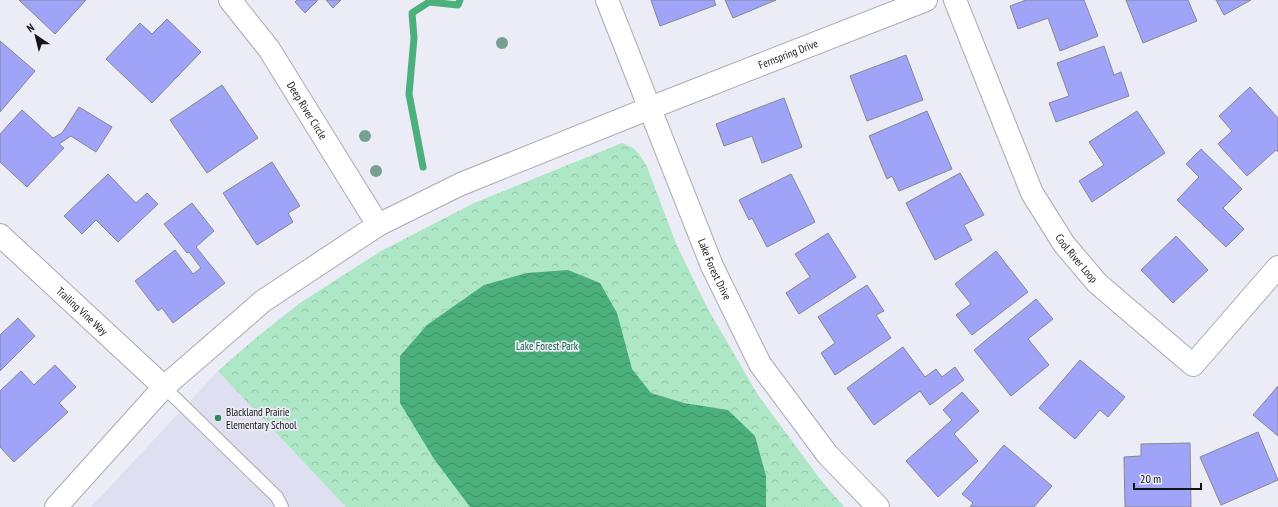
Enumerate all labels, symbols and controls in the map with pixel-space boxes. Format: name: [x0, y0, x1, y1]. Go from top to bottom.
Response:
north arrow: [16, 16, 56, 56]
text: N: [24, 20, 37, 35]
street label: Fernspring Drive: [756, 36, 820, 72]
street label: Deep River Circle: [284, 79, 330, 142]
street label: Cool River Loop: [1052, 231, 1101, 286]
street label: Lake Forest Drive: [695, 237, 735, 303]
street label: Trailing Vine Way: [54, 284, 111, 339]
park label: Lake Forest Park: [516, 339, 579, 353]
place label: Blackland Prairie Elementary School: [226, 405, 297, 432]
marker: Blackland Prairie Elementary School: [213, 413, 223, 423]
scale bar: [1134, 465, 1201, 491]
text: 20 m: [1140, 471, 1161, 486]

